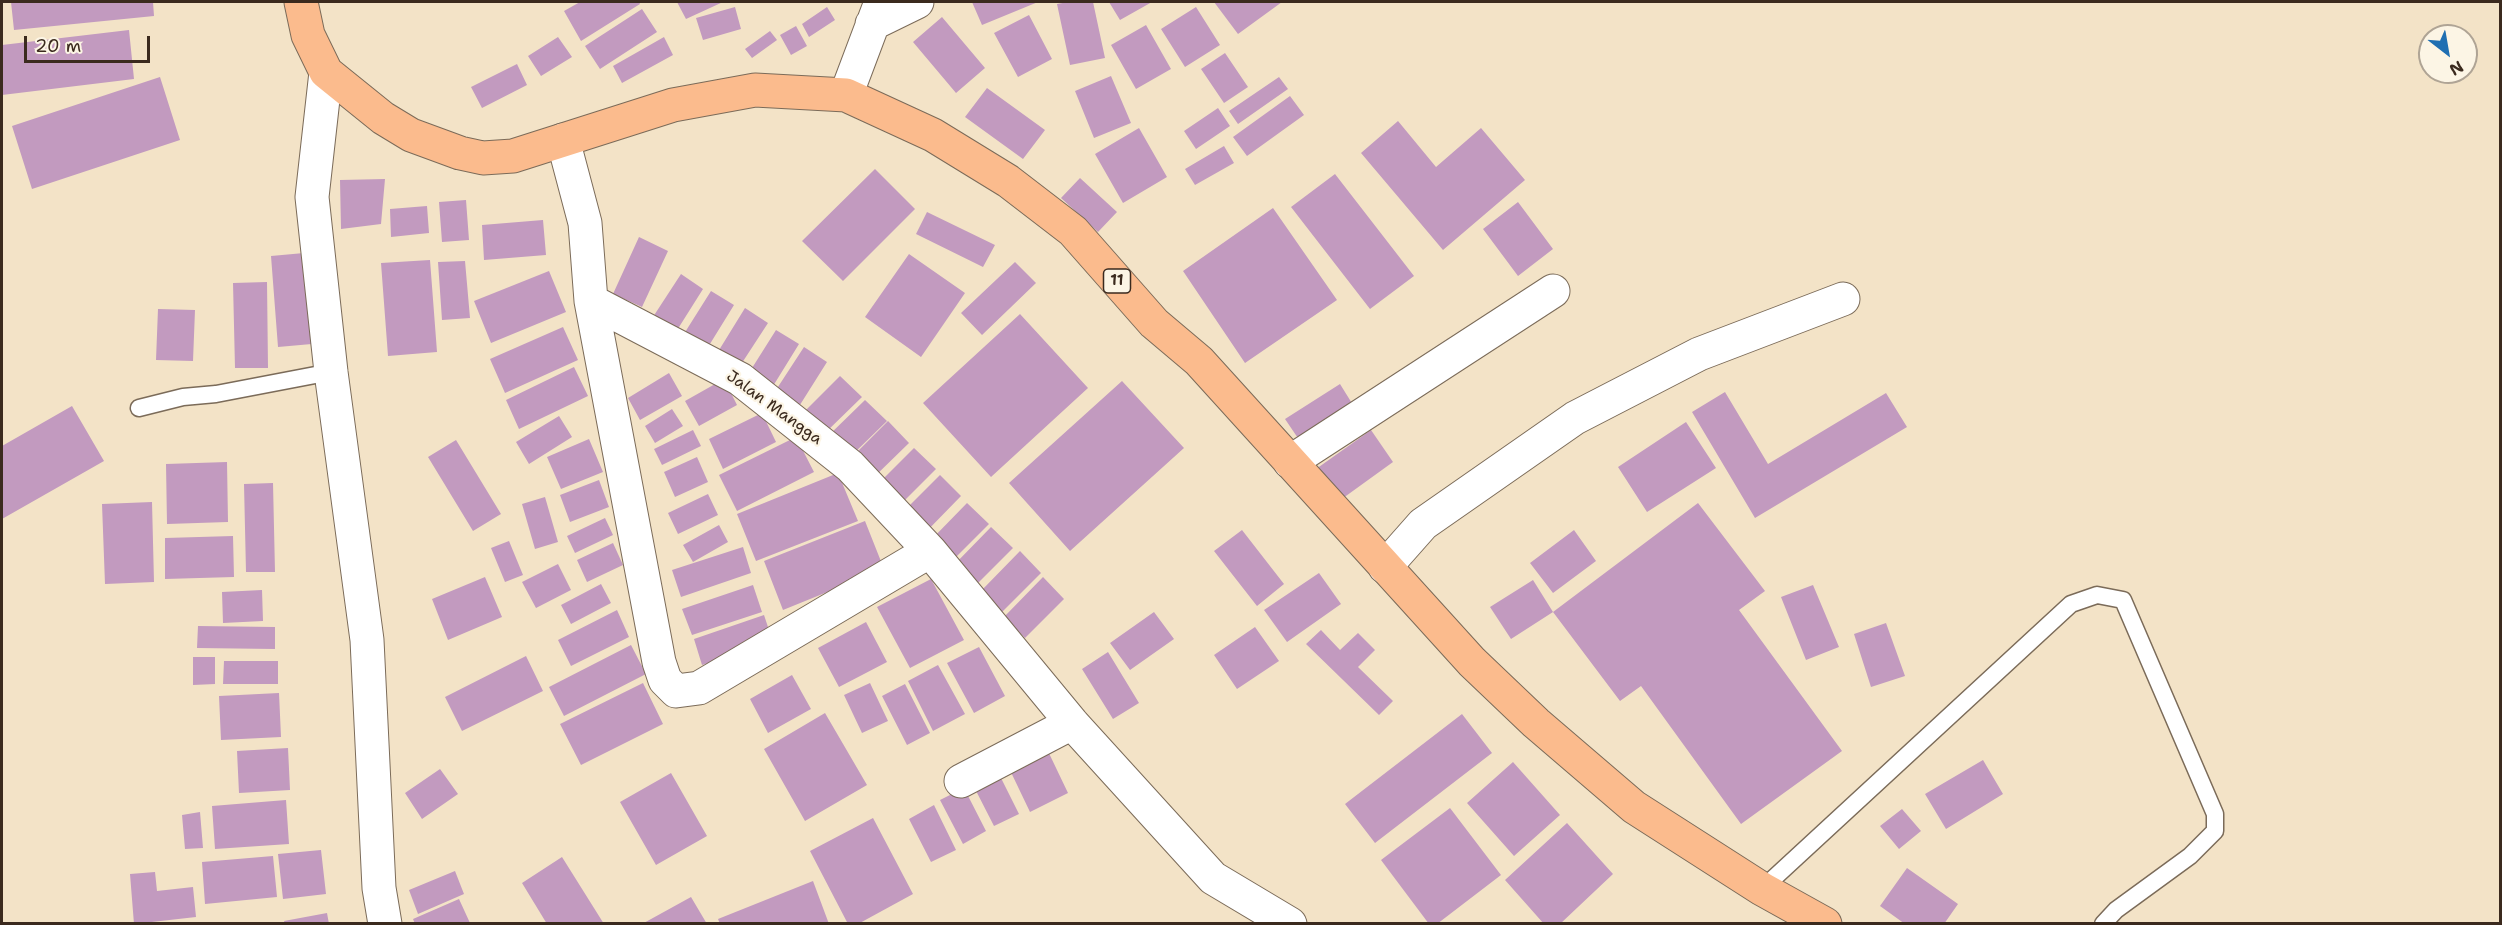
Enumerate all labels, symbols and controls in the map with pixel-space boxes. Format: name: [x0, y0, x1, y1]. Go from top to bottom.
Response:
scale bar: [27, 24, 153, 62]
north arrow: [2418, 24, 2478, 84]
text: 20 m: [35, 34, 81, 58]
text: N: [2446, 56, 2467, 80]
road number: 11: [1104, 269, 1130, 293]
street label: Jalan Mangga: [722, 367, 826, 449]

